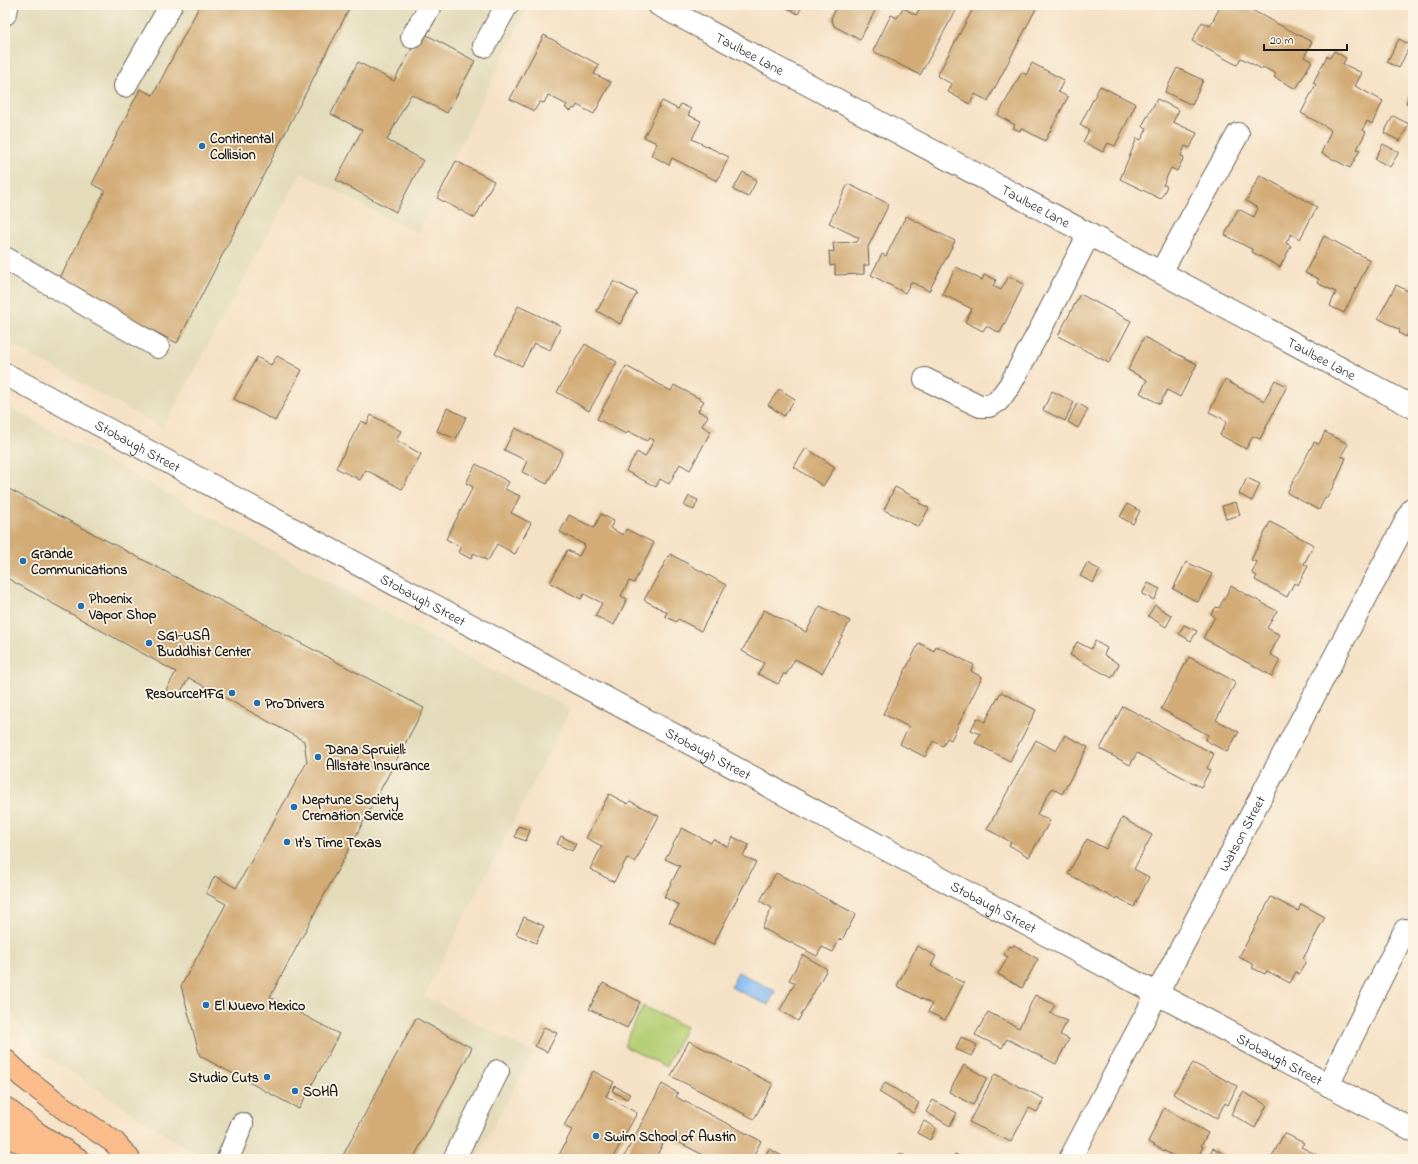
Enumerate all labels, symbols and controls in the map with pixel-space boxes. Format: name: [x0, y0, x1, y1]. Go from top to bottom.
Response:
scale bar: [1264, 26, 1347, 52]
street label: Taulbee Lane: [711, 28, 788, 82]
text: 20 m: [1270, 32, 1293, 50]
place label: Continental Collision: [210, 129, 274, 166]
marker: Continental Collision: [197, 141, 207, 151]
street label: Taulbee Lane: [997, 180, 1074, 235]
street label: Taulbee Lane: [1283, 333, 1360, 387]
street label: Stobaugh Street: [90, 415, 184, 479]
place label: Grande Communications: [31, 544, 127, 581]
marker: Grande Communications: [18, 556, 28, 566]
street label: Stobaugh Street: [376, 569, 469, 633]
place label: Phoenix Vapor Shop: [88, 589, 157, 626]
marker: Phoenix Vapor Shop: [76, 601, 86, 611]
place label: SGI-USA Buddhist Center: [156, 626, 251, 663]
marker: SGI-USA Buddhist Center: [144, 638, 154, 648]
place label: ResourceMFG: [145, 684, 224, 705]
marker: ResourceMFG: [227, 688, 237, 698]
place label: ProDrivers: [265, 694, 325, 715]
marker: ProDrivers: [252, 698, 262, 708]
street label: Stobaugh Street: [661, 723, 754, 787]
place label: Dana Spruiell: Allstate Insurance: [325, 740, 430, 777]
marker: Dana Spruiell: Allstate Insurance: [313, 752, 323, 762]
place label: Neptune Society Cremation Service: [302, 790, 404, 827]
street label: Watson Street: [1214, 792, 1272, 876]
marker: Neptune Society Cremation Service: [289, 802, 299, 812]
place label: It's Time Texas: [295, 833, 382, 854]
marker: It's Time Texas: [282, 837, 292, 847]
street label: Stobaugh Street: [946, 876, 1040, 940]
place label: El Nuevo Mexico: [214, 996, 305, 1017]
marker: El Nuevo Mexico: [201, 1000, 211, 1010]
street label: Stobaugh Street: [1232, 1029, 1326, 1092]
place label: Studio Cuts: [189, 1068, 259, 1089]
marker: Studio Cuts: [262, 1072, 272, 1082]
place label: SOHA: [303, 1082, 338, 1103]
marker: SOHA: [290, 1086, 300, 1096]
place label: Swim School of Austin: [604, 1127, 736, 1148]
marker: Swim School of Austin: [591, 1131, 601, 1141]

